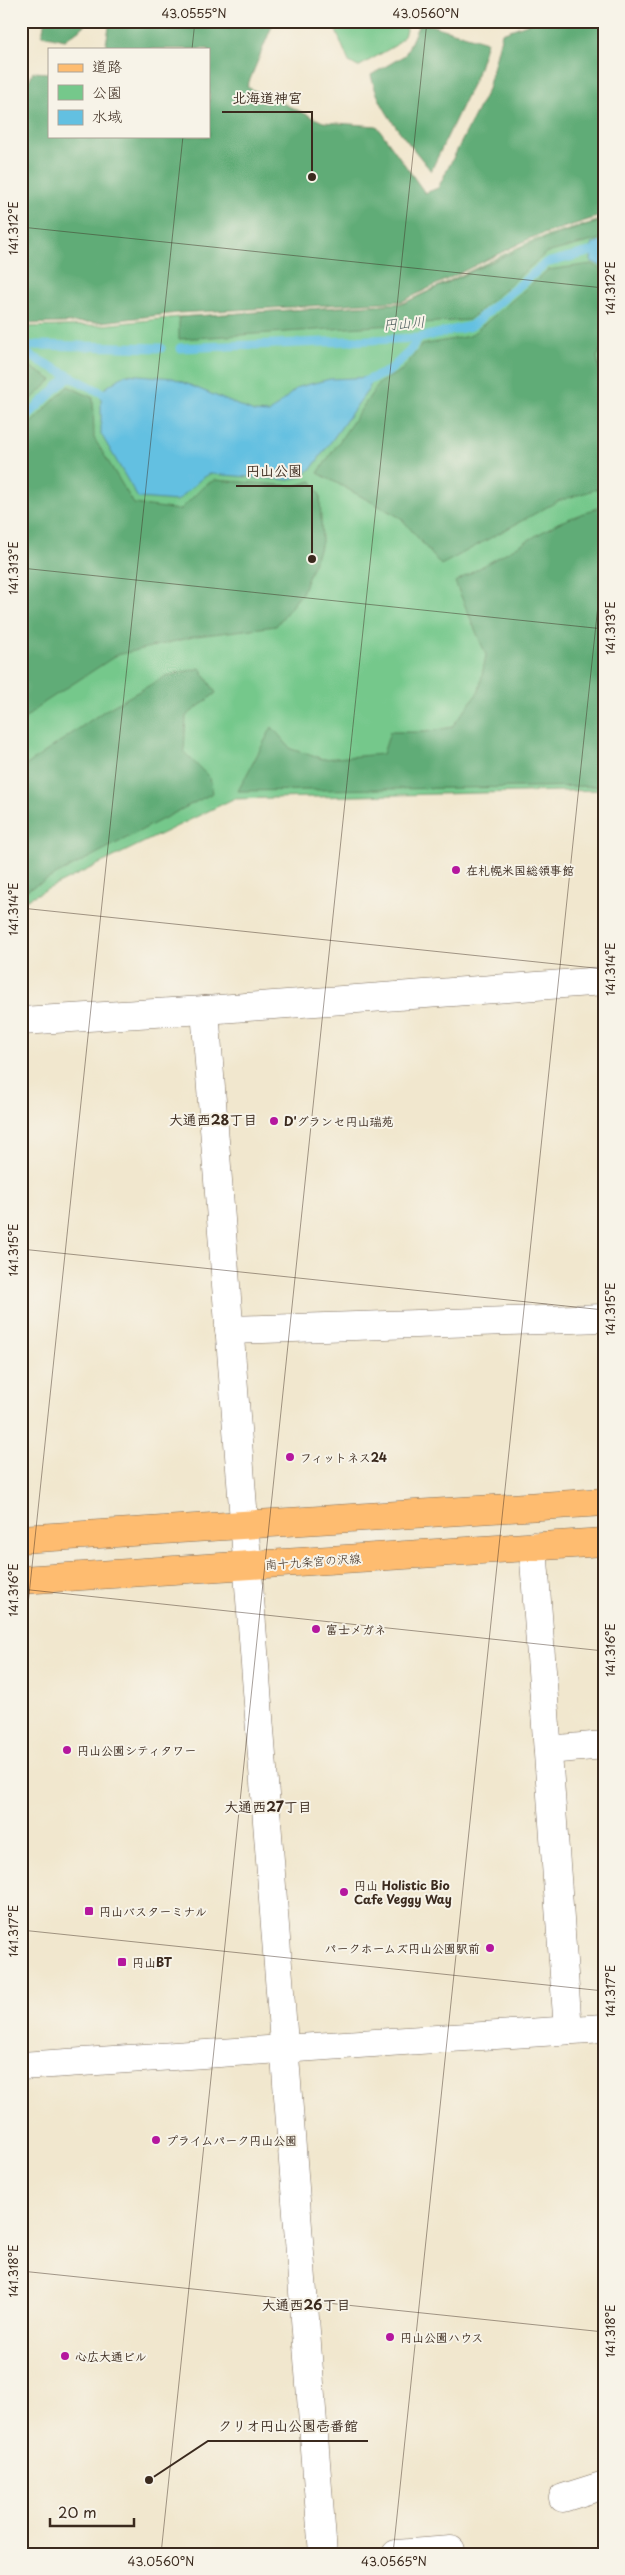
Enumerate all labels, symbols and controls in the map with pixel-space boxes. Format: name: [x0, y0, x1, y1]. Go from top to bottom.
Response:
text: 43.0555°N: [161, 4, 227, 22]
text: 43.0560°N: [393, 4, 459, 22]
legend: [48, 48, 210, 138]
text: 道路: [92, 54, 122, 77]
text: 公園: [92, 80, 122, 103]
callout: 北海道神宮: [222, 83, 312, 112]
text: 北海道神宮: [232, 87, 302, 108]
text: 水域: [92, 104, 122, 127]
text: 141.312°E: [4, 201, 22, 255]
text: 141.312°E: [601, 261, 619, 315]
water label: 円山川: [382, 311, 426, 335]
callout: 円山公園: [236, 457, 312, 486]
text: 円山公園: [246, 460, 302, 481]
text: 141.313°E: [4, 541, 22, 595]
text: 141.313°E: [601, 601, 619, 655]
place label: 在札幌米国総領事館: [466, 861, 574, 879]
marker: 在札幌米国総領事館: [450, 864, 462, 876]
text: 141.314°E: [4, 882, 22, 936]
text: 141.314°E: [601, 942, 619, 996]
district label: 大通西28丁目: [169, 1109, 257, 1130]
place label: D'グランセ円山瑞苑: [284, 1112, 393, 1130]
marker: D'グランセ円山瑞苑: [268, 1115, 280, 1127]
text: 141.315°E: [4, 1223, 22, 1277]
text: 141.315°E: [601, 1282, 619, 1336]
place label: フィットネス24: [300, 1448, 387, 1466]
marker: フィットネス24: [284, 1451, 296, 1463]
street label: 南十九条宮の沢線: [264, 1549, 362, 1573]
text: 141.316°E: [4, 1563, 22, 1617]
place label: 富士メガネ: [326, 1620, 386, 1638]
marker: 富士メガネ: [310, 1623, 322, 1635]
text: 141.316°E: [601, 1623, 619, 1677]
place label: 円山公園シティタワー: [77, 1741, 196, 1759]
marker: 円山公園シティタワー: [61, 1744, 73, 1756]
district label: 大通西27丁目: [224, 1796, 312, 1817]
place label: 円山 Holistic Bio Cafe Veggy Way: [354, 1876, 452, 1908]
marker: 円山 Holistic Bio Cafe Veggy Way: [338, 1886, 350, 1898]
place label: 円山バスターミナル: [99, 1902, 207, 1920]
text: 141.317°E: [4, 1905, 22, 1957]
marker: 円山バスターミナル: [83, 1905, 95, 1917]
place label: パークホームズ円山公園駅前: [324, 1939, 480, 1957]
marker: パークホームズ円山公園駅前: [484, 1942, 496, 1954]
place label: 円山BT: [132, 1953, 173, 1971]
marker: 円山BT: [116, 1956, 128, 1968]
text: 141.317°E: [601, 1965, 619, 2017]
place label: プライムパーク円山公園: [166, 2131, 297, 2149]
marker: プライムパーク円山公園: [150, 2134, 162, 2146]
text: 141.318°E: [4, 2245, 22, 2297]
district label: 大通西26丁目: [262, 2294, 350, 2315]
text: 141.318°E: [601, 2305, 619, 2357]
place label: 円山公園ハウス: [400, 2328, 483, 2346]
marker: 円山公園ハウス: [384, 2331, 396, 2343]
place label: 心広大通ビル: [75, 2347, 147, 2365]
marker: 心広大通ビル: [59, 2350, 71, 2362]
callout: クリオ円山公園壱番館: [208, 2412, 368, 2441]
text: クリオ円山公園壱番館: [218, 2415, 358, 2436]
scale bar: [50, 2495, 134, 2527]
text: 20 m: [58, 2500, 97, 2523]
text: 43.0560°N: [128, 2552, 194, 2570]
text: 43.0565°N: [361, 2552, 427, 2570]

